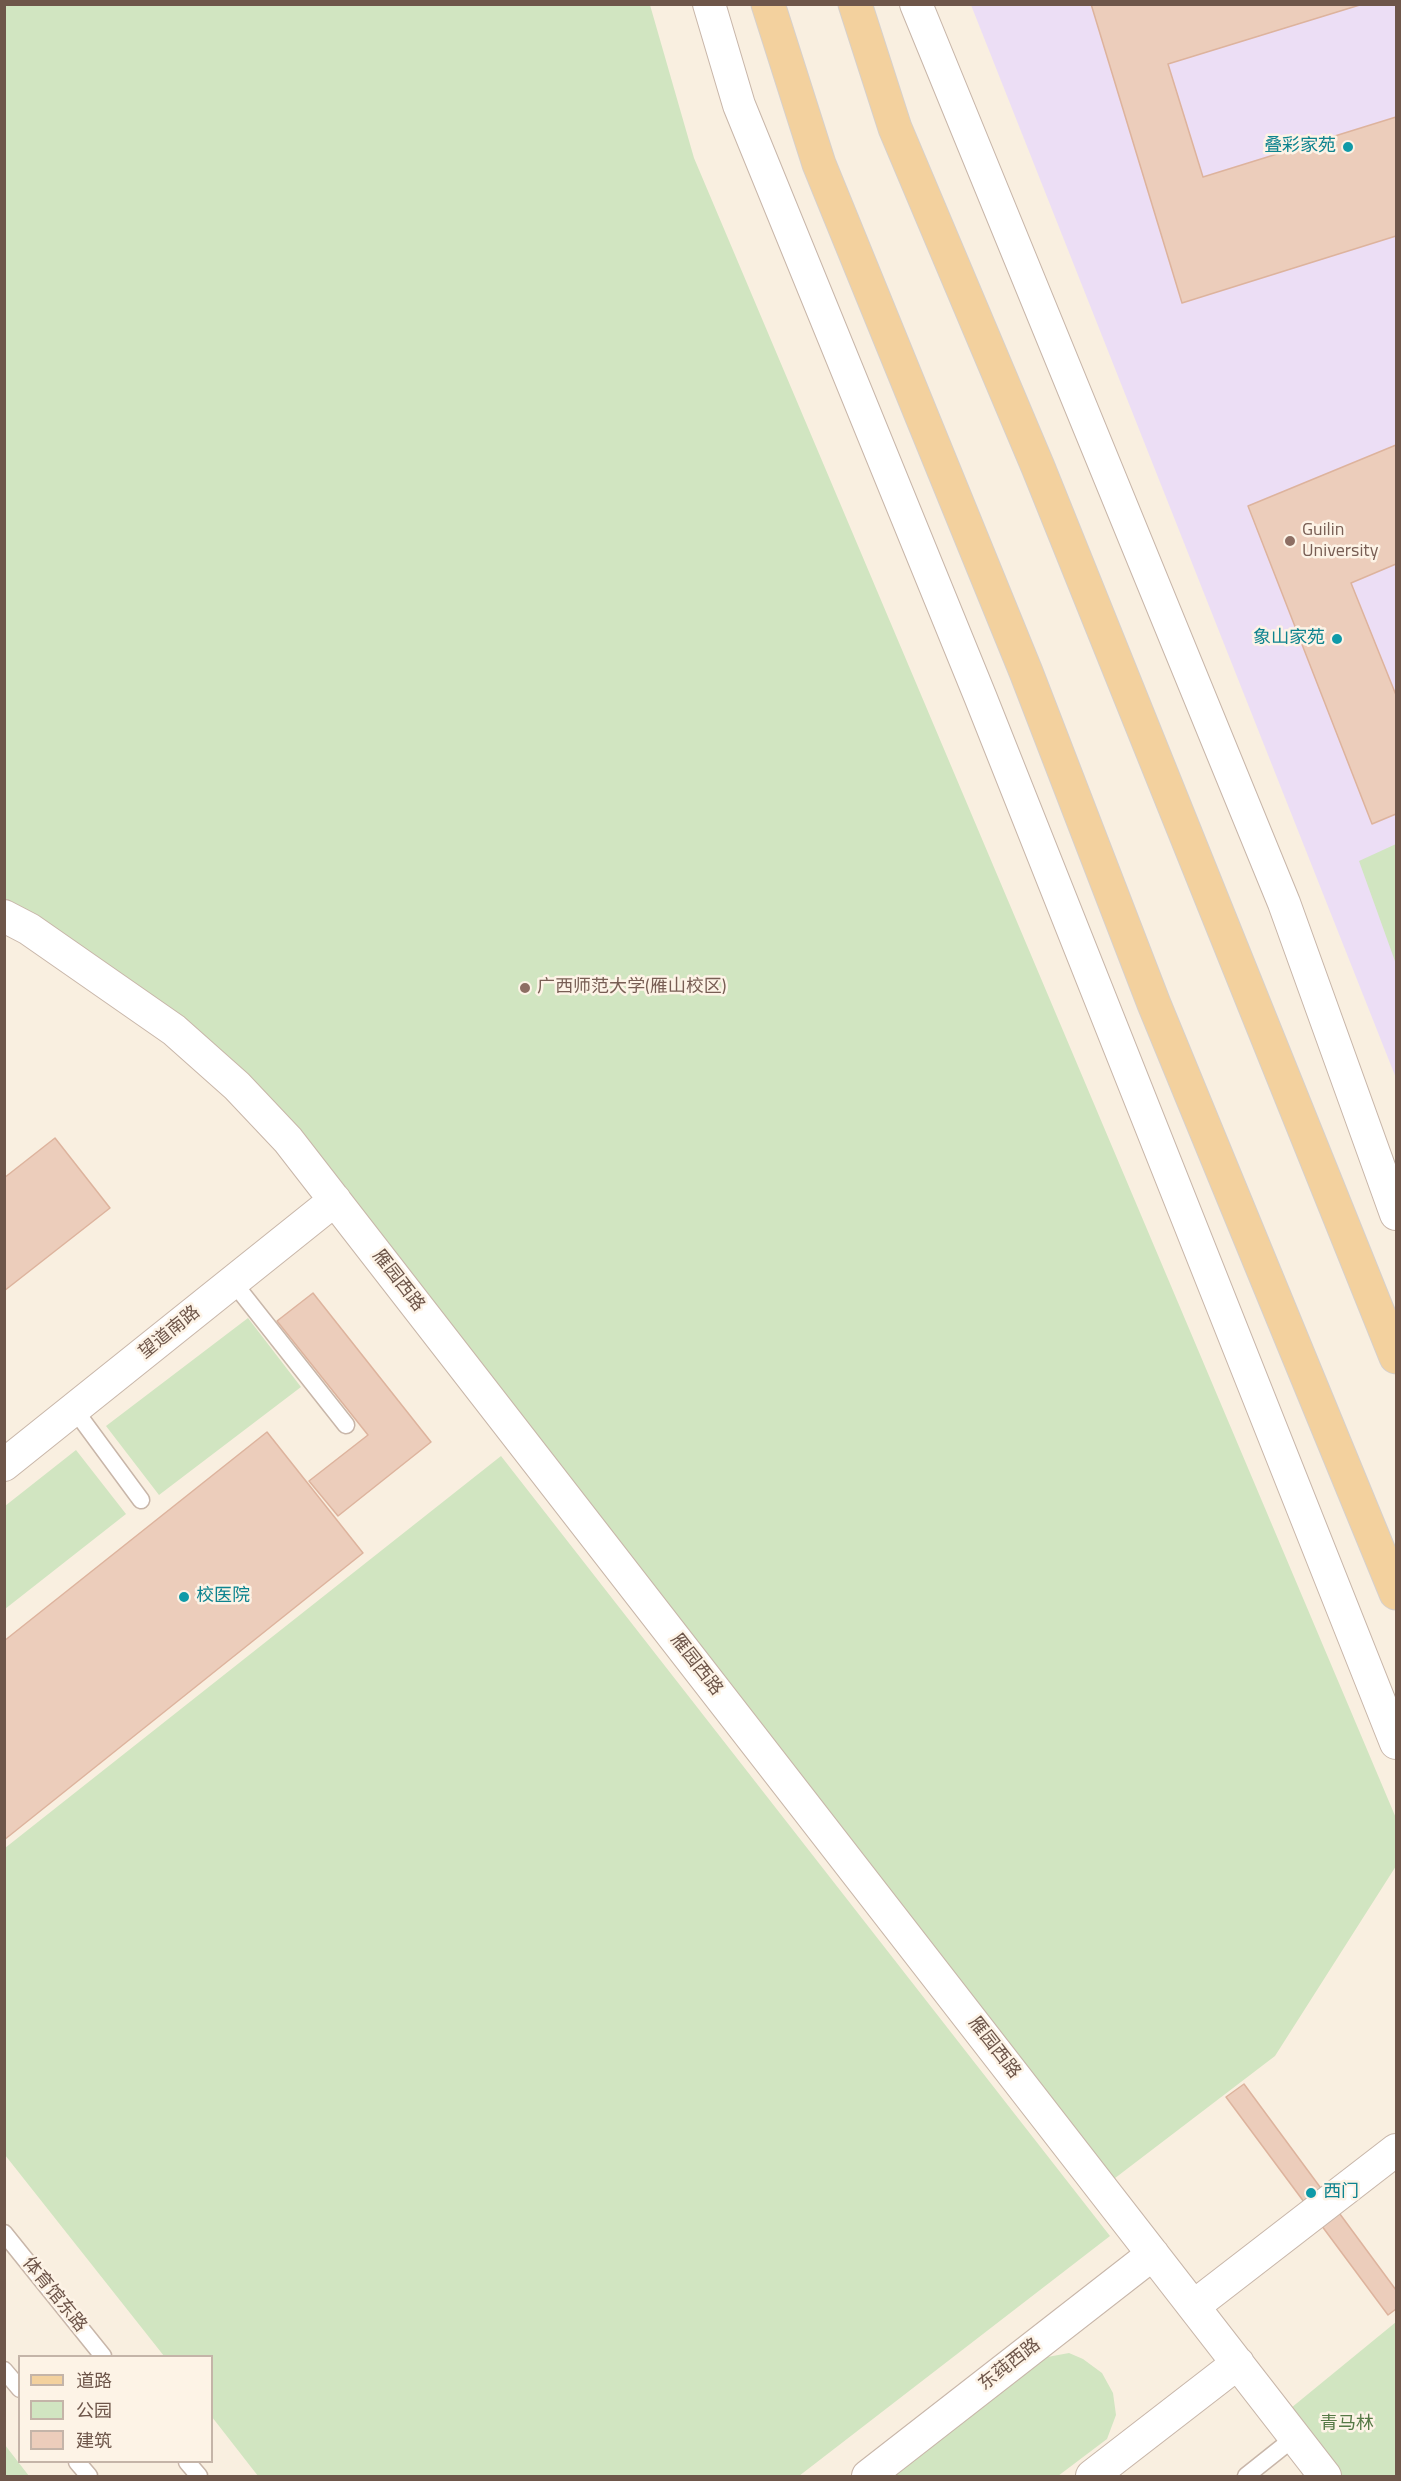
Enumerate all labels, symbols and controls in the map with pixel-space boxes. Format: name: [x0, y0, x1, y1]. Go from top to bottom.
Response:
place label: 叠彩家苑: [1264, 136, 1336, 158]
marker: 叠彩家苑: [1341, 140, 1355, 154]
place label: Guilin University: [1302, 520, 1378, 562]
marker: Guilin University: [1283, 534, 1297, 548]
place label: 象山家苑: [1253, 628, 1325, 650]
marker: 象山家苑: [1330, 632, 1344, 646]
place label: 广西师范大学(雁山校区): [537, 977, 727, 999]
marker: 广西师范大学(雁山校区): [518, 981, 532, 995]
street label: 雁园西路: [367, 1246, 429, 1316]
street label: 望道南路: [135, 1302, 205, 1364]
place label: 校医院: [196, 1586, 250, 1608]
marker: 校医院: [177, 1590, 191, 1604]
street label: 雁园西路: [665, 1630, 727, 1700]
street label: 雁园西路: [963, 2013, 1025, 2083]
place label: 西门: [1323, 2182, 1359, 2204]
marker: 西门: [1304, 2186, 1318, 2200]
street label: 体育馆东路: [17, 2253, 91, 2337]
street label: 东莼西路: [975, 2334, 1045, 2396]
legend: [18, 2355, 213, 2463]
text: 道路: [76, 2367, 112, 2394]
text: 公园: [76, 2397, 112, 2424]
park label: 青马林: [1320, 2414, 1374, 2436]
text: 建筑: [76, 2427, 112, 2454]

